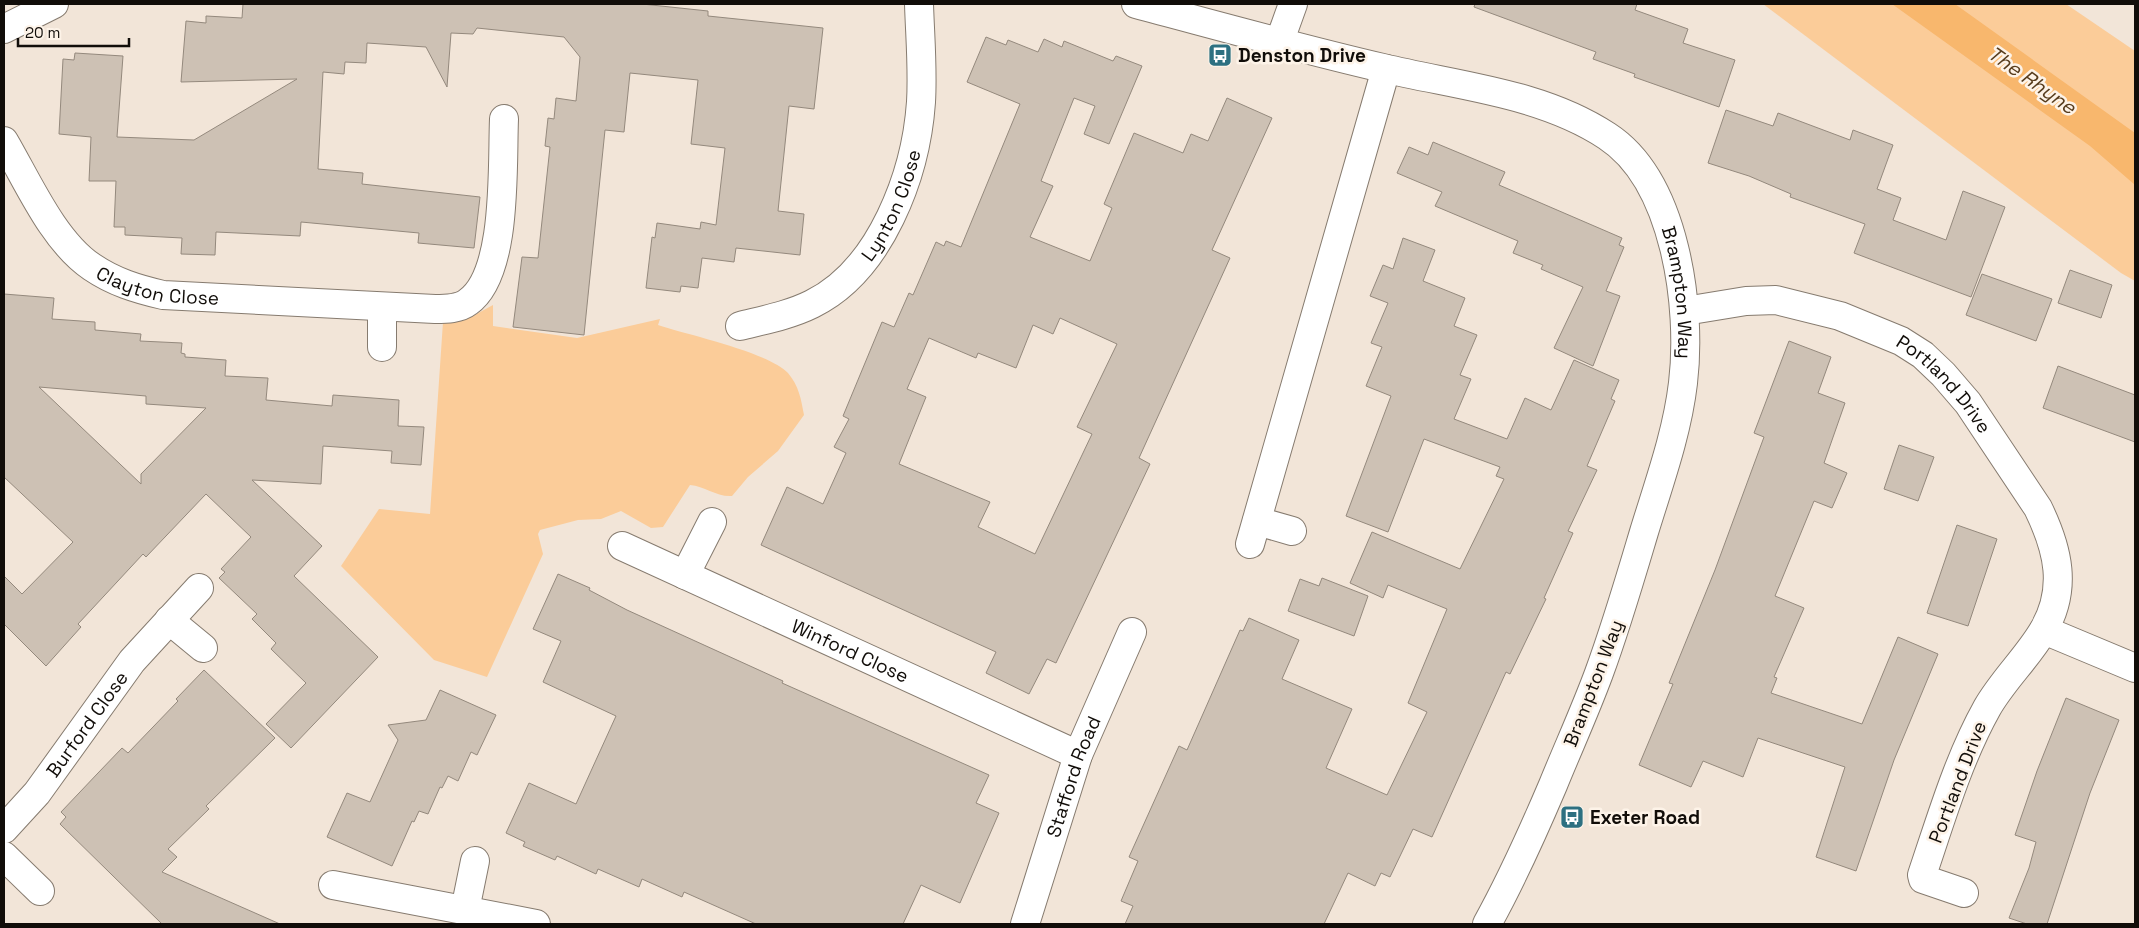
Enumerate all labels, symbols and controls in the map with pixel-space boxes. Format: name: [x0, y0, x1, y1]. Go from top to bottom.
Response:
scale bar: [18, 15, 129, 47]
text: 20 m: [25, 23, 60, 42]
water label: The Rhyne: [1983, 40, 2082, 121]
bus stop icon: Denston Drive: [1207, 42, 1233, 68]
place label: Denston Drive: [1238, 43, 1366, 68]
street label: Lynton Close: [856, 147, 926, 266]
street label: Brampton Way: [1656, 223, 1697, 359]
street label: Clayton Close: [92, 261, 220, 311]
street label: Portland Drive: [1891, 329, 1997, 438]
street label: Winford Close: [787, 613, 913, 689]
street label: Brampton Way: [1558, 616, 1629, 750]
street label: Burford Close: [41, 666, 134, 782]
street label: Stafford Road: [1041, 712, 1107, 841]
street label: Portland Drive: [1923, 718, 1992, 847]
bus stop icon: Exeter Road: [1559, 804, 1585, 830]
place label: Exeter Road: [1590, 805, 1700, 830]

